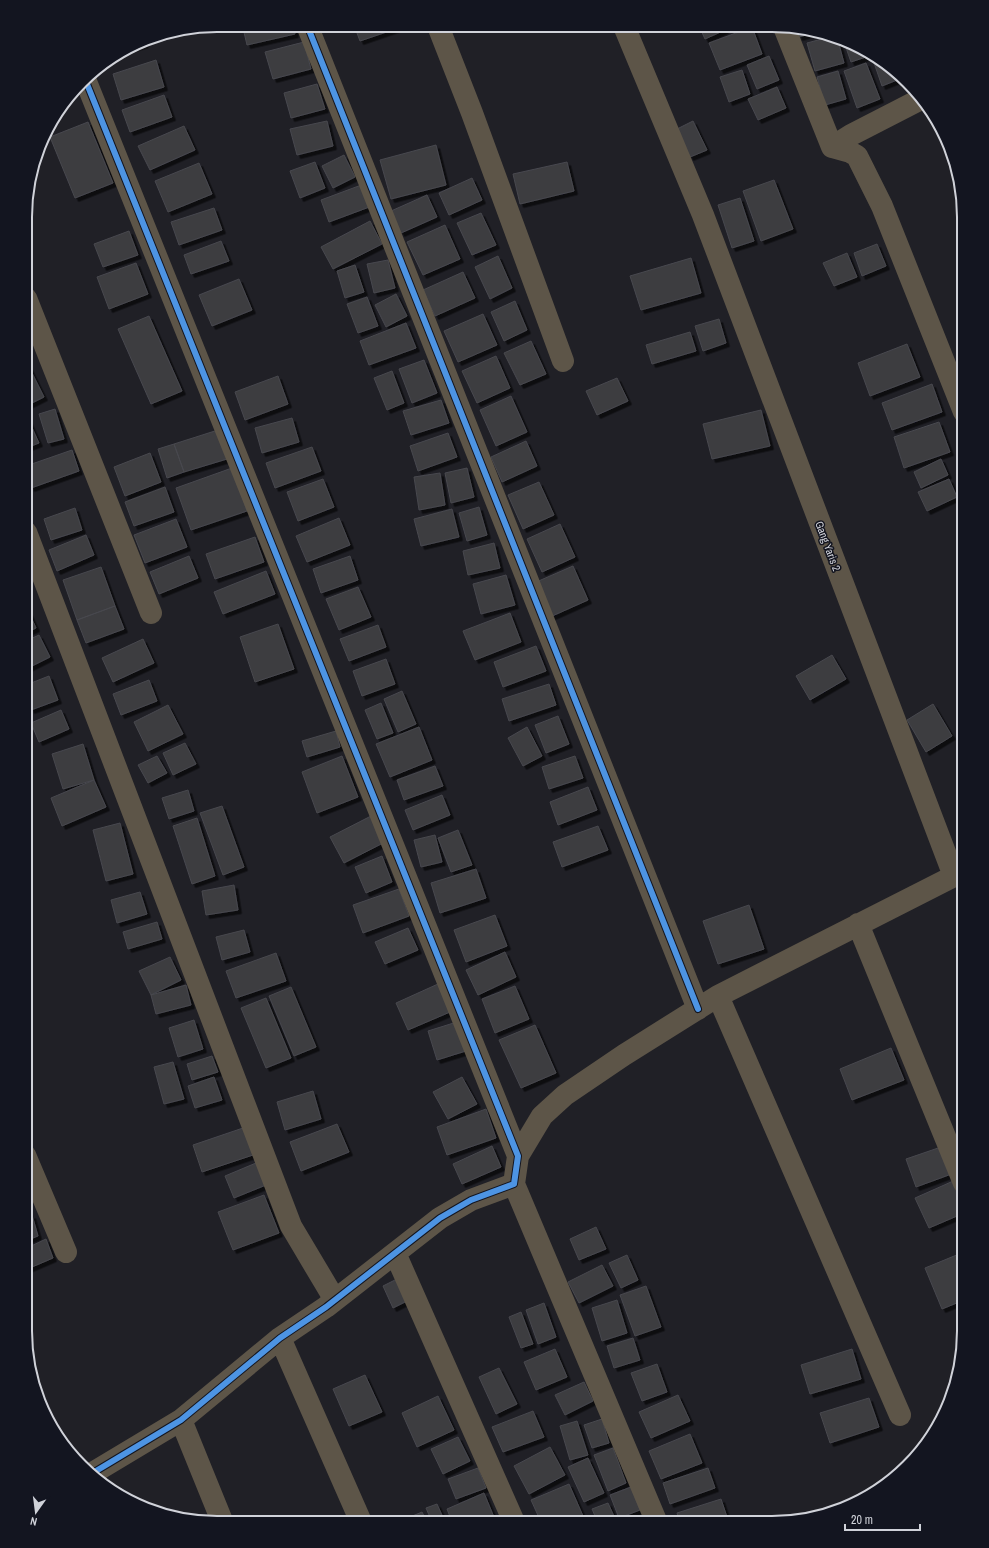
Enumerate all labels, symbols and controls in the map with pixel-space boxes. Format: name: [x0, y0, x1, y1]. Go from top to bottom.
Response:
street label: Gang Yaris 2: [812, 519, 844, 573]
north arrow: [16, 1492, 56, 1532]
scale bar: [845, 1506, 920, 1532]
text: 20 m: [851, 1512, 873, 1528]
text: N: [29, 1514, 38, 1529]

